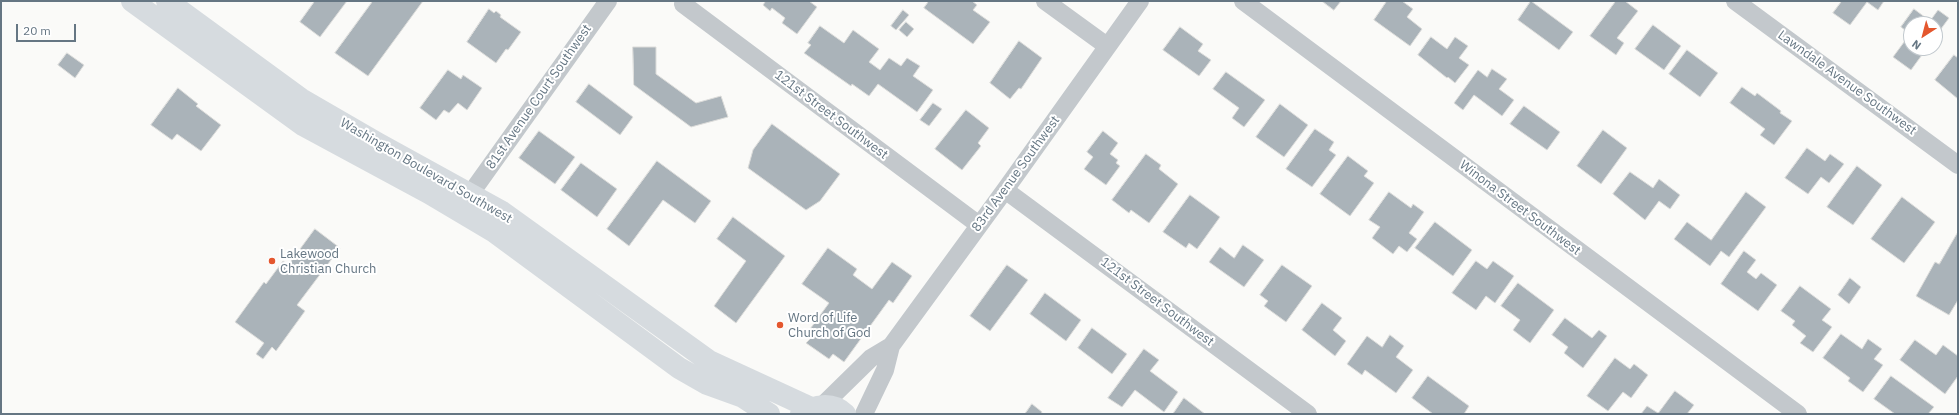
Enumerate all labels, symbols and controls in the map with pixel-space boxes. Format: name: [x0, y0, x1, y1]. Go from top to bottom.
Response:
scale bar: [18, 16, 78, 42]
north arrow: [1903, 16, 1943, 56]
street label: 81st Avenue Court Southwest: [483, 22, 595, 172]
text: 20 m: [23, 23, 51, 38]
street label: Lawndale Avenue Southwest: [1775, 27, 1919, 139]
text: N: [1909, 37, 1924, 53]
street label: 121st Street Southwest: [771, 67, 891, 163]
street label: 83rd Avenue Southwest: [969, 113, 1063, 235]
street label: Washington Boulevard Southwest: [337, 115, 515, 227]
street label: Winona Street Southwest: [1456, 157, 1584, 259]
place label: Lakewood Christian Church: [280, 246, 376, 277]
street label: 121st Street Southwest: [1097, 254, 1217, 350]
marker: Lakewood Christian Church: [267, 256, 277, 266]
place label: Word of Life Church of God: [788, 310, 871, 341]
marker: Word of Life Church of God: [775, 320, 785, 330]

